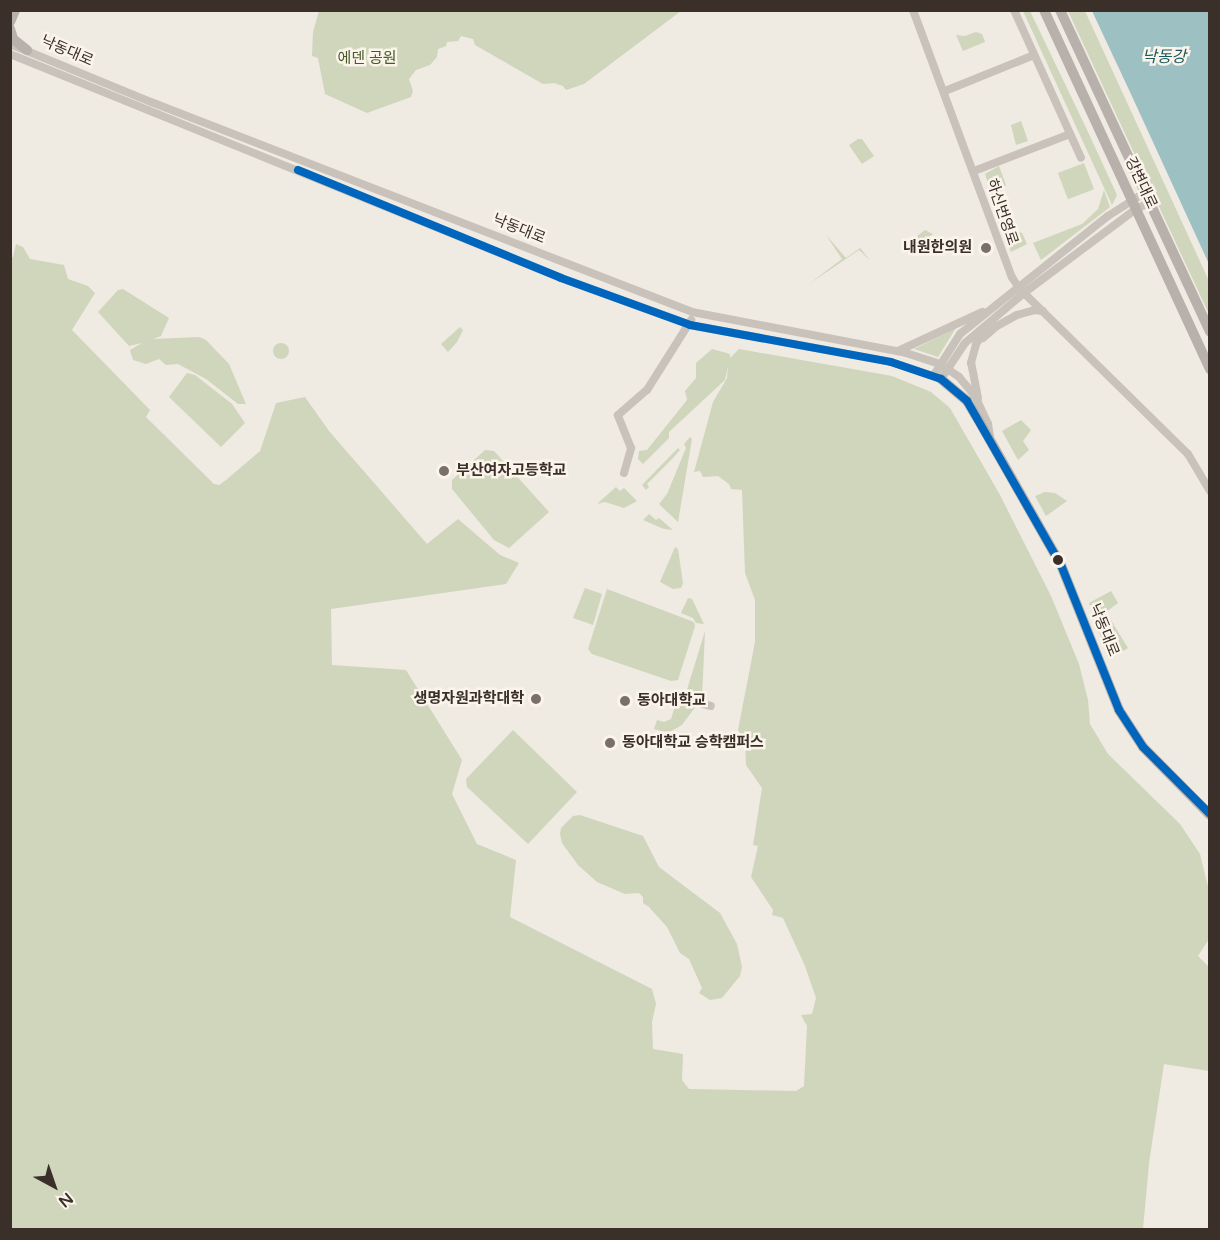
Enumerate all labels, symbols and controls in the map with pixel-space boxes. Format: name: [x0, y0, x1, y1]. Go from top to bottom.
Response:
street label: 낙동대로: [38, 32, 96, 70]
water label: 낙동강: [1142, 47, 1186, 67]
park label: 에덴 공원: [337, 50, 397, 68]
street label: 강변대로: [1121, 154, 1161, 212]
street label: 하신번영로: [982, 176, 1022, 248]
street label: 낙동대로: [490, 210, 548, 248]
place label: 내원한의원: [903, 239, 972, 257]
marker: 내원한의원: [977, 239, 995, 257]
place label: 부산여자고등학교: [456, 462, 566, 480]
marker: 부산여자고등학교: [437, 464, 451, 478]
unlabelled marker: [1052, 554, 1064, 566]
street label: 낙동대로: [1085, 601, 1123, 659]
place label: 생명자원과학대학: [414, 690, 524, 708]
marker: 생명자원과학대학: [529, 692, 543, 706]
place label: 동아대학교: [637, 692, 706, 710]
marker: 동아대학교: [618, 694, 632, 708]
place label: 동아대학교 승학캠퍼스: [622, 734, 764, 752]
marker: 동아대학교 승학캠퍼스: [603, 736, 617, 750]
north arrow: [24, 1156, 84, 1216]
text: N: [54, 1188, 77, 1212]

